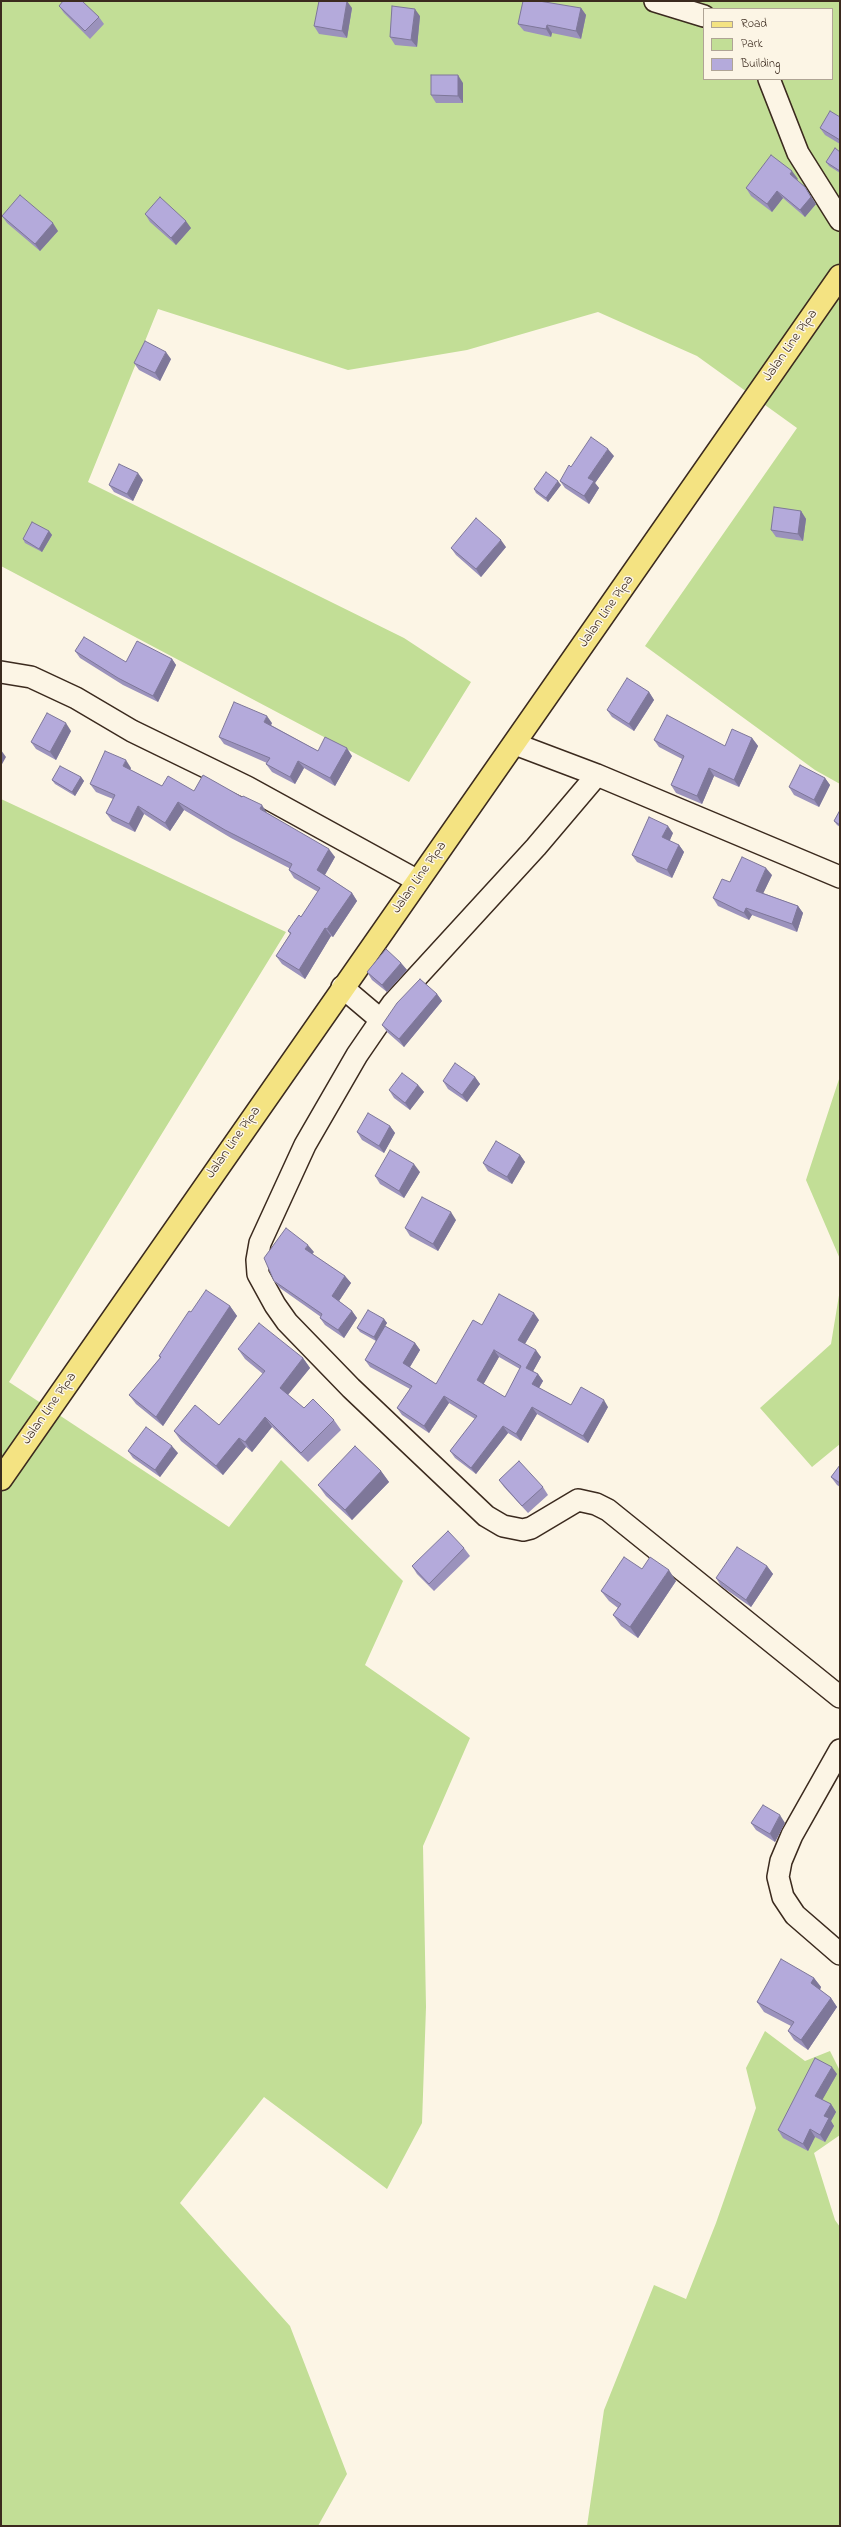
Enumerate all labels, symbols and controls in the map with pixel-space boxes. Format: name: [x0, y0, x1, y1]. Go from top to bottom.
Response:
legend: [703, 8, 833, 80]
text: Road: [741, 15, 767, 33]
text: Park: [741, 35, 763, 53]
text: Building: [741, 55, 780, 73]
street label: Jalan Line Pipa: [760, 307, 822, 385]
street label: Jalan Line Pipa: [576, 573, 638, 651]
street label: Jalan Line Pipa: [389, 839, 451, 917]
street label: Jalan Line Pipa: [203, 1104, 265, 1182]
street label: Jalan Line Pipa: [19, 1370, 81, 1448]

